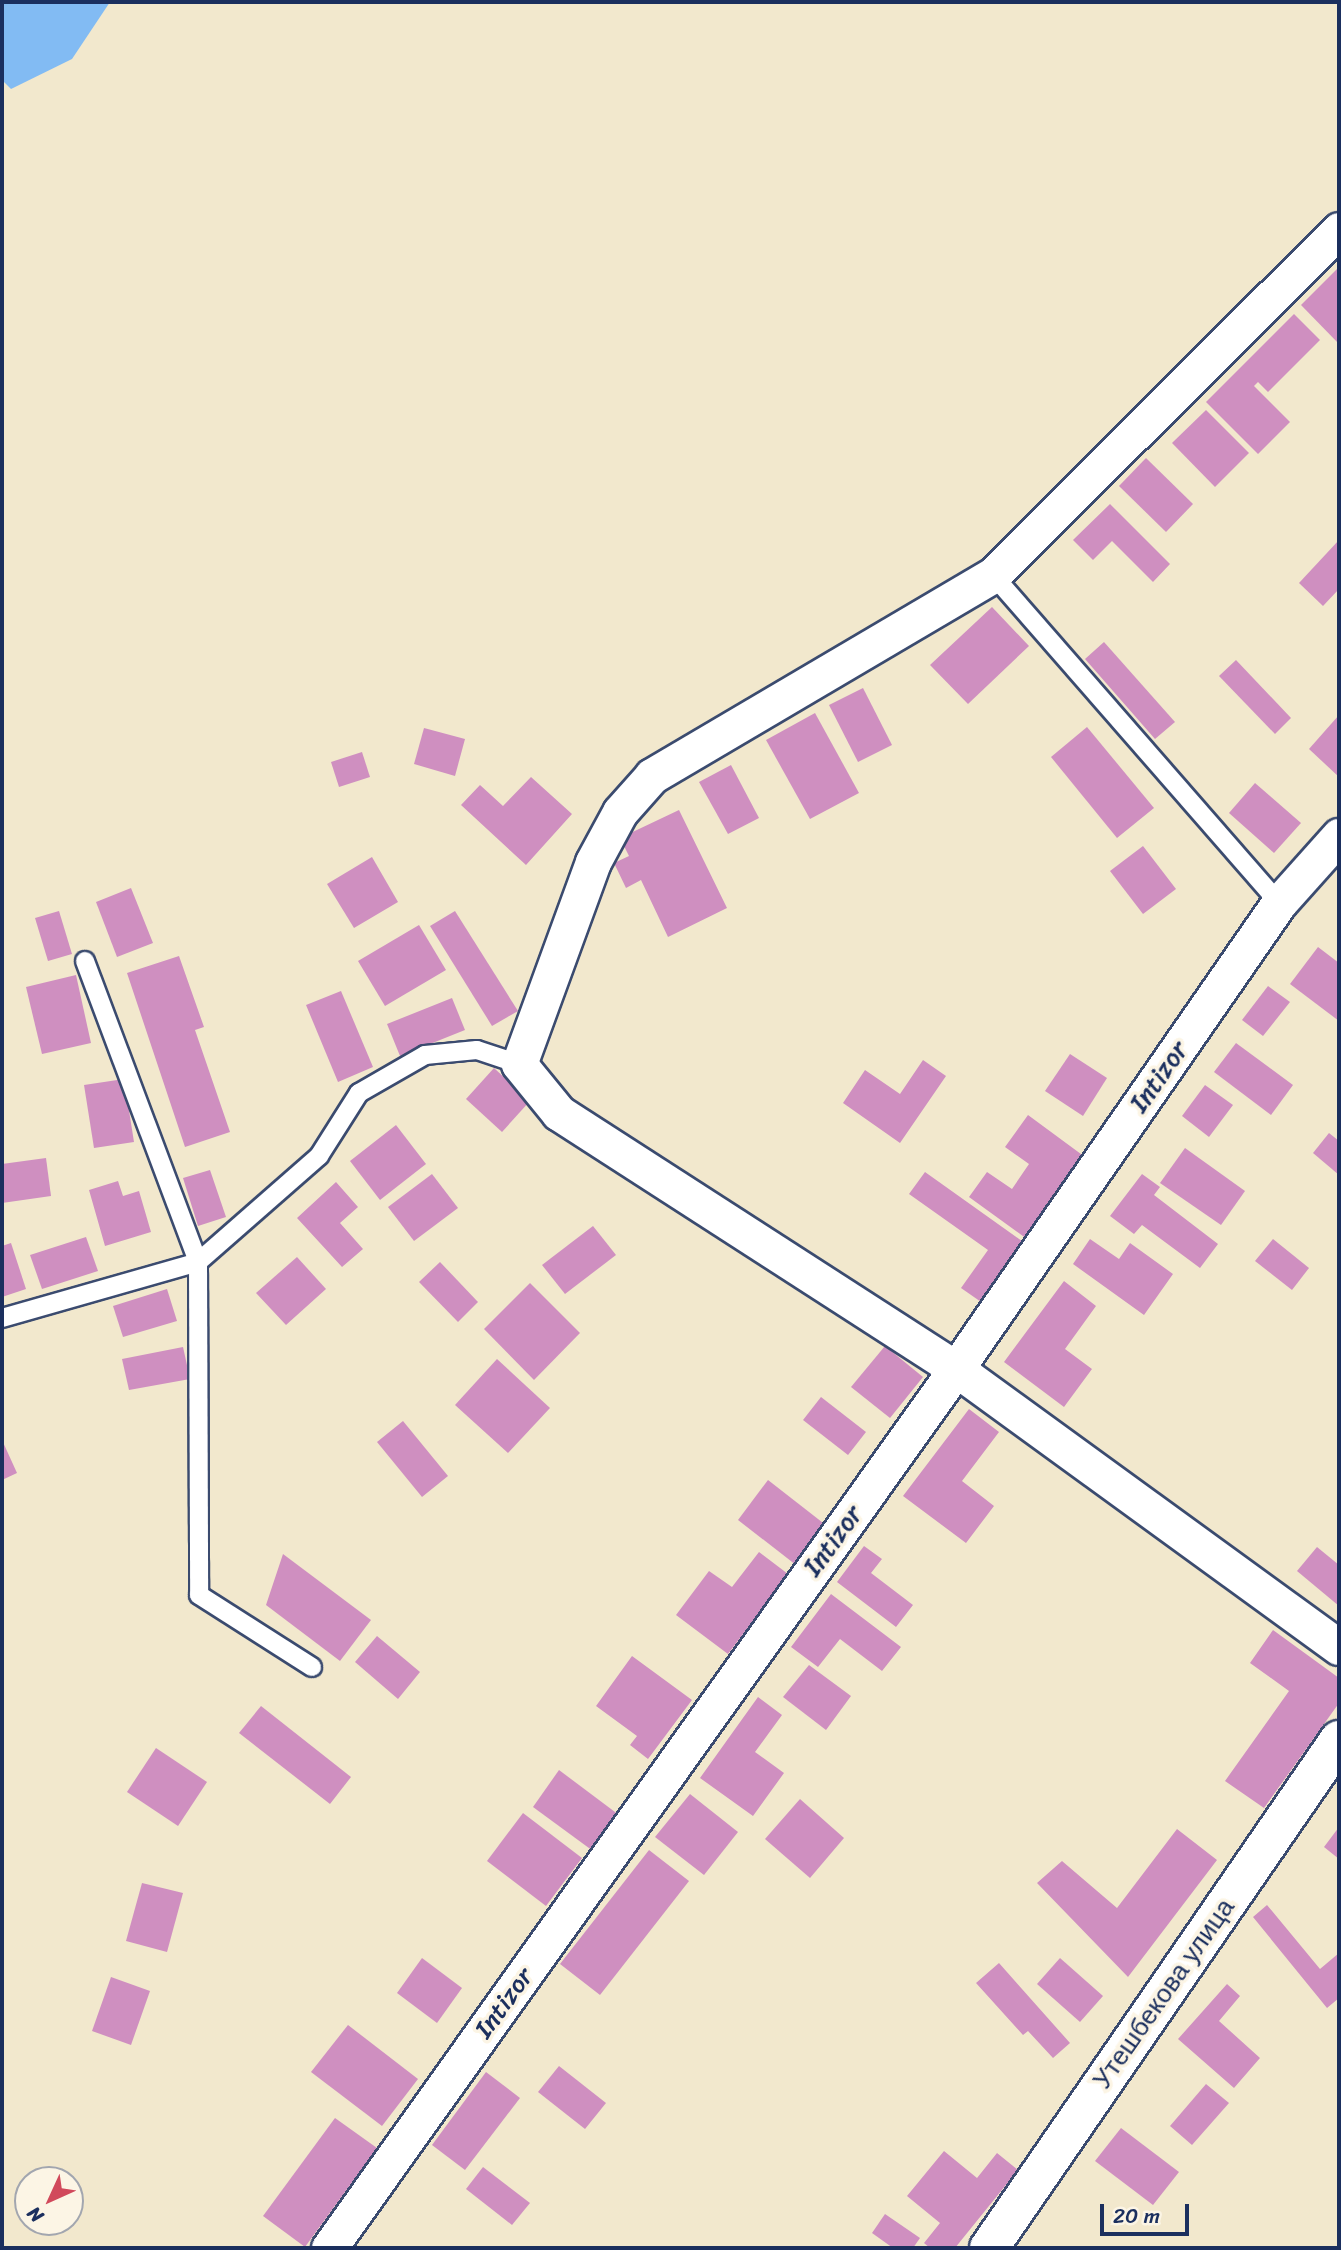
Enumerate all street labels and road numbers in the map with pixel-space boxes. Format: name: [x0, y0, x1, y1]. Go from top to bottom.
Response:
street label: Intizor: [1124, 1036, 1194, 1118]
street label: Intizor: [797, 1500, 869, 1582]
street label: Утешбекова улица: [1087, 1893, 1241, 2095]
street label: Intizor: [468, 1962, 540, 2044]

